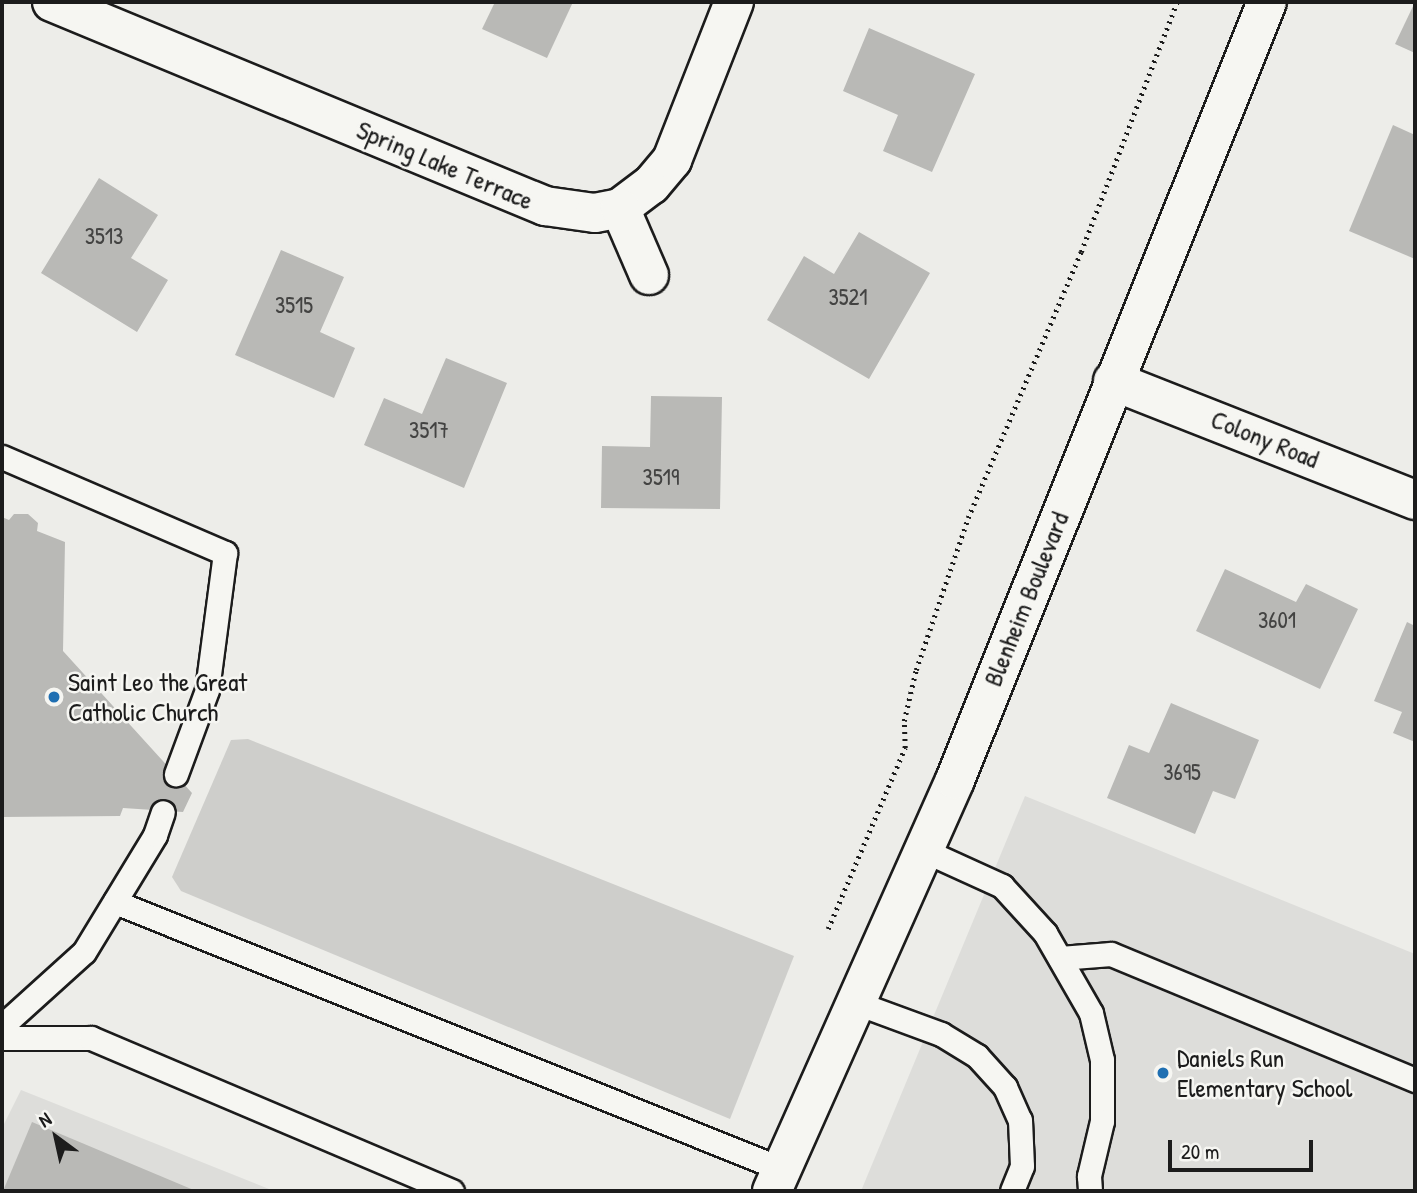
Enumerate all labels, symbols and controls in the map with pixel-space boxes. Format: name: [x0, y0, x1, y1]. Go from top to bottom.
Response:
street label: Spring Lake Terrace: [352, 114, 538, 216]
house number: 3513: [85, 222, 123, 250]
house number: 3521: [828, 283, 868, 311]
house number: 3515: [275, 291, 313, 319]
street label: Colony Road: [1207, 403, 1323, 475]
house number: 3517: [409, 416, 449, 444]
house number: 3519: [643, 463, 679, 491]
street label: Blenheim Boulevard: [977, 507, 1075, 691]
house number: 3601: [1258, 606, 1296, 634]
place label: Saint Leo the Great Catholic Church: [68, 666, 247, 728]
marker: Saint Leo the Great Catholic Church: [46, 689, 62, 705]
house number: 3695: [1163, 758, 1201, 786]
place label: Daniels Run Elementary School: [1177, 1042, 1352, 1104]
marker: Daniels Run Elementary School: [1155, 1065, 1171, 1081]
north arrow: [21, 1102, 91, 1172]
text: N: [33, 1106, 56, 1133]
scale bar: [1172, 1126, 1317, 1170]
text: 20 m: [1181, 1137, 1219, 1166]

